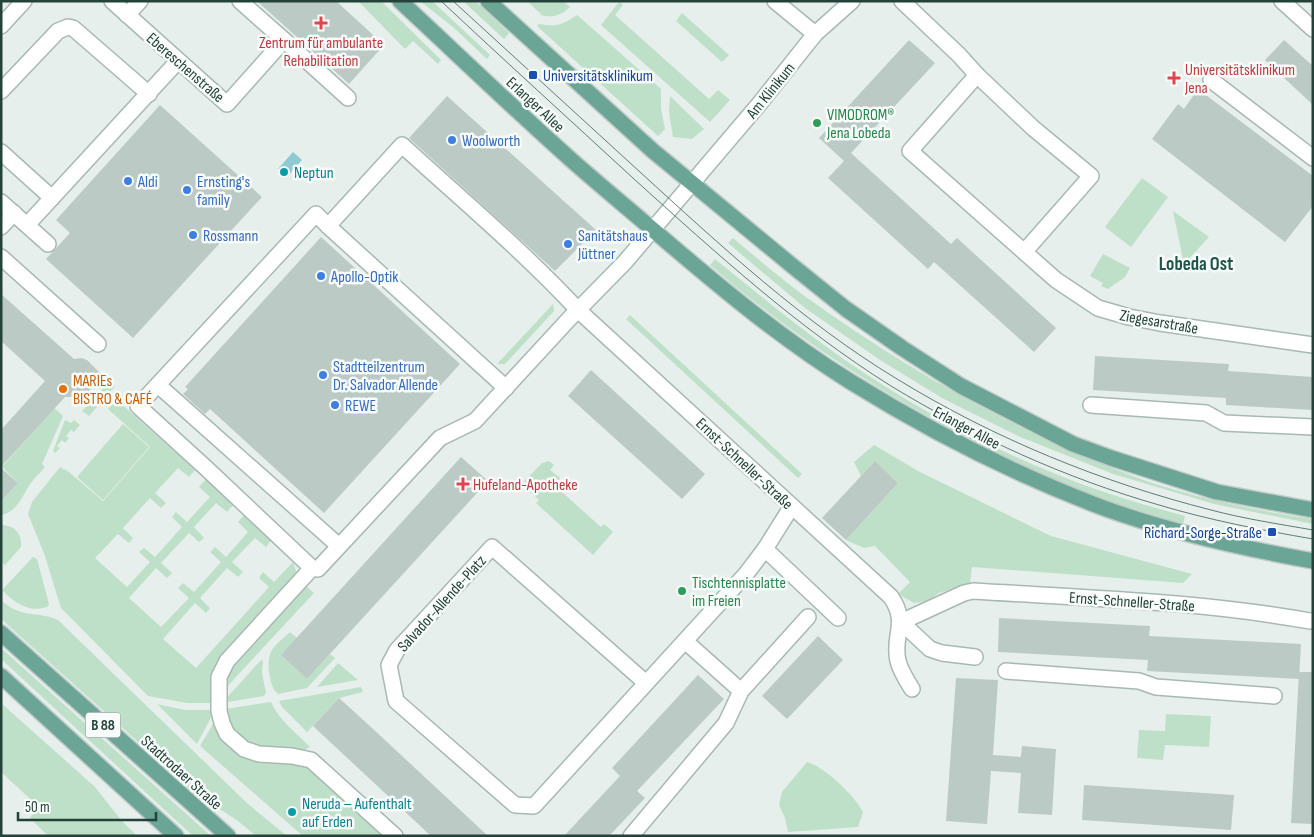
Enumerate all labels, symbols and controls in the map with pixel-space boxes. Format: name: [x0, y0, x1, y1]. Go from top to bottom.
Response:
marker: Zentrum für ambulante Rehabilitation: [314, 16, 328, 30]
street label: Ebereschenstraße: [142, 29, 228, 107]
place label: Zentrum für ambulante Rehabilitation: [259, 34, 383, 71]
street label: Am Klinikum: [742, 59, 799, 124]
place label: Universitätsklinikum Jena: [1184, 61, 1295, 98]
place label: Universitätsklinikum: [543, 67, 653, 86]
marker: Universitätsklinikum: [527, 69, 539, 81]
marker: Universitätsklinikum Jena: [1167, 71, 1181, 85]
street label: Erlanger Allee: [502, 73, 568, 137]
place label: VIMODROM® Jena Lobeda: [826, 106, 894, 143]
marker: VIMODROM® Jena Lobeda: [811, 117, 823, 129]
place label: Woolworth: [462, 132, 520, 151]
marker: Woolworth: [446, 134, 458, 146]
place label: Neptun: [294, 164, 334, 183]
marker: Neptun: [278, 166, 290, 178]
place label: Aldi: [137, 173, 158, 192]
place label: Ernsting's family: [197, 173, 250, 210]
marker: Aldi: [122, 175, 134, 187]
marker: Ernsting's family: [181, 184, 193, 196]
place label: Rossmann: [203, 227, 258, 246]
place label: Sanitätshaus Jüttner: [577, 227, 648, 264]
marker: Rossmann: [187, 229, 199, 241]
marker: Sanitätshaus Jüttner: [562, 238, 574, 250]
district label: Lobeda Ost: [1159, 253, 1233, 276]
place label: Apollo-Optik: [330, 268, 398, 287]
marker: Apollo-Optik: [315, 270, 327, 282]
street label: Ziegesarstraße: [1118, 306, 1199, 339]
place label: Stadtteilzentrum Dr. Salvador Allende: [333, 358, 438, 395]
marker: Stadtteilzentrum Dr. Salvador Allende: [317, 369, 329, 381]
place label: MARIEs BISTRO & CAFÉ: [73, 372, 152, 409]
marker: MARIEs BISTRO & CAFÉ: [57, 383, 69, 395]
place label: REWE: [345, 397, 376, 416]
marker: REWE: [329, 399, 341, 411]
street label: Erlanger Allee: [930, 403, 1003, 454]
street label: Ernst-Schneller-Straße: [691, 414, 796, 514]
place label: Hufeland-Apotheke: [473, 476, 578, 495]
marker: Hufeland-Apotheke: [457, 478, 469, 490]
place label: Richard-Sorge-Straße: [1144, 524, 1262, 543]
marker: Richard-Sorge-Straße: [1266, 526, 1278, 538]
street label: Salvador-Allende-Platz: [394, 552, 491, 656]
place label: Tischtennisplatte im Freien: [692, 574, 786, 611]
marker: Tischtennisplatte im Freien: [676, 585, 688, 597]
street label: Ernst-Schneller-Straße: [1068, 589, 1195, 616]
road number: B 88: [86, 712, 120, 738]
street label: Stadtrodaer Straße: [137, 732, 225, 814]
scale bar: [18, 790, 155, 822]
place label: Neruda – Aufenthalt auf Erden: [302, 795, 412, 832]
text: 50 m: [25, 798, 50, 817]
marker: Neruda – Aufenthalt auf Erden: [286, 806, 298, 818]

